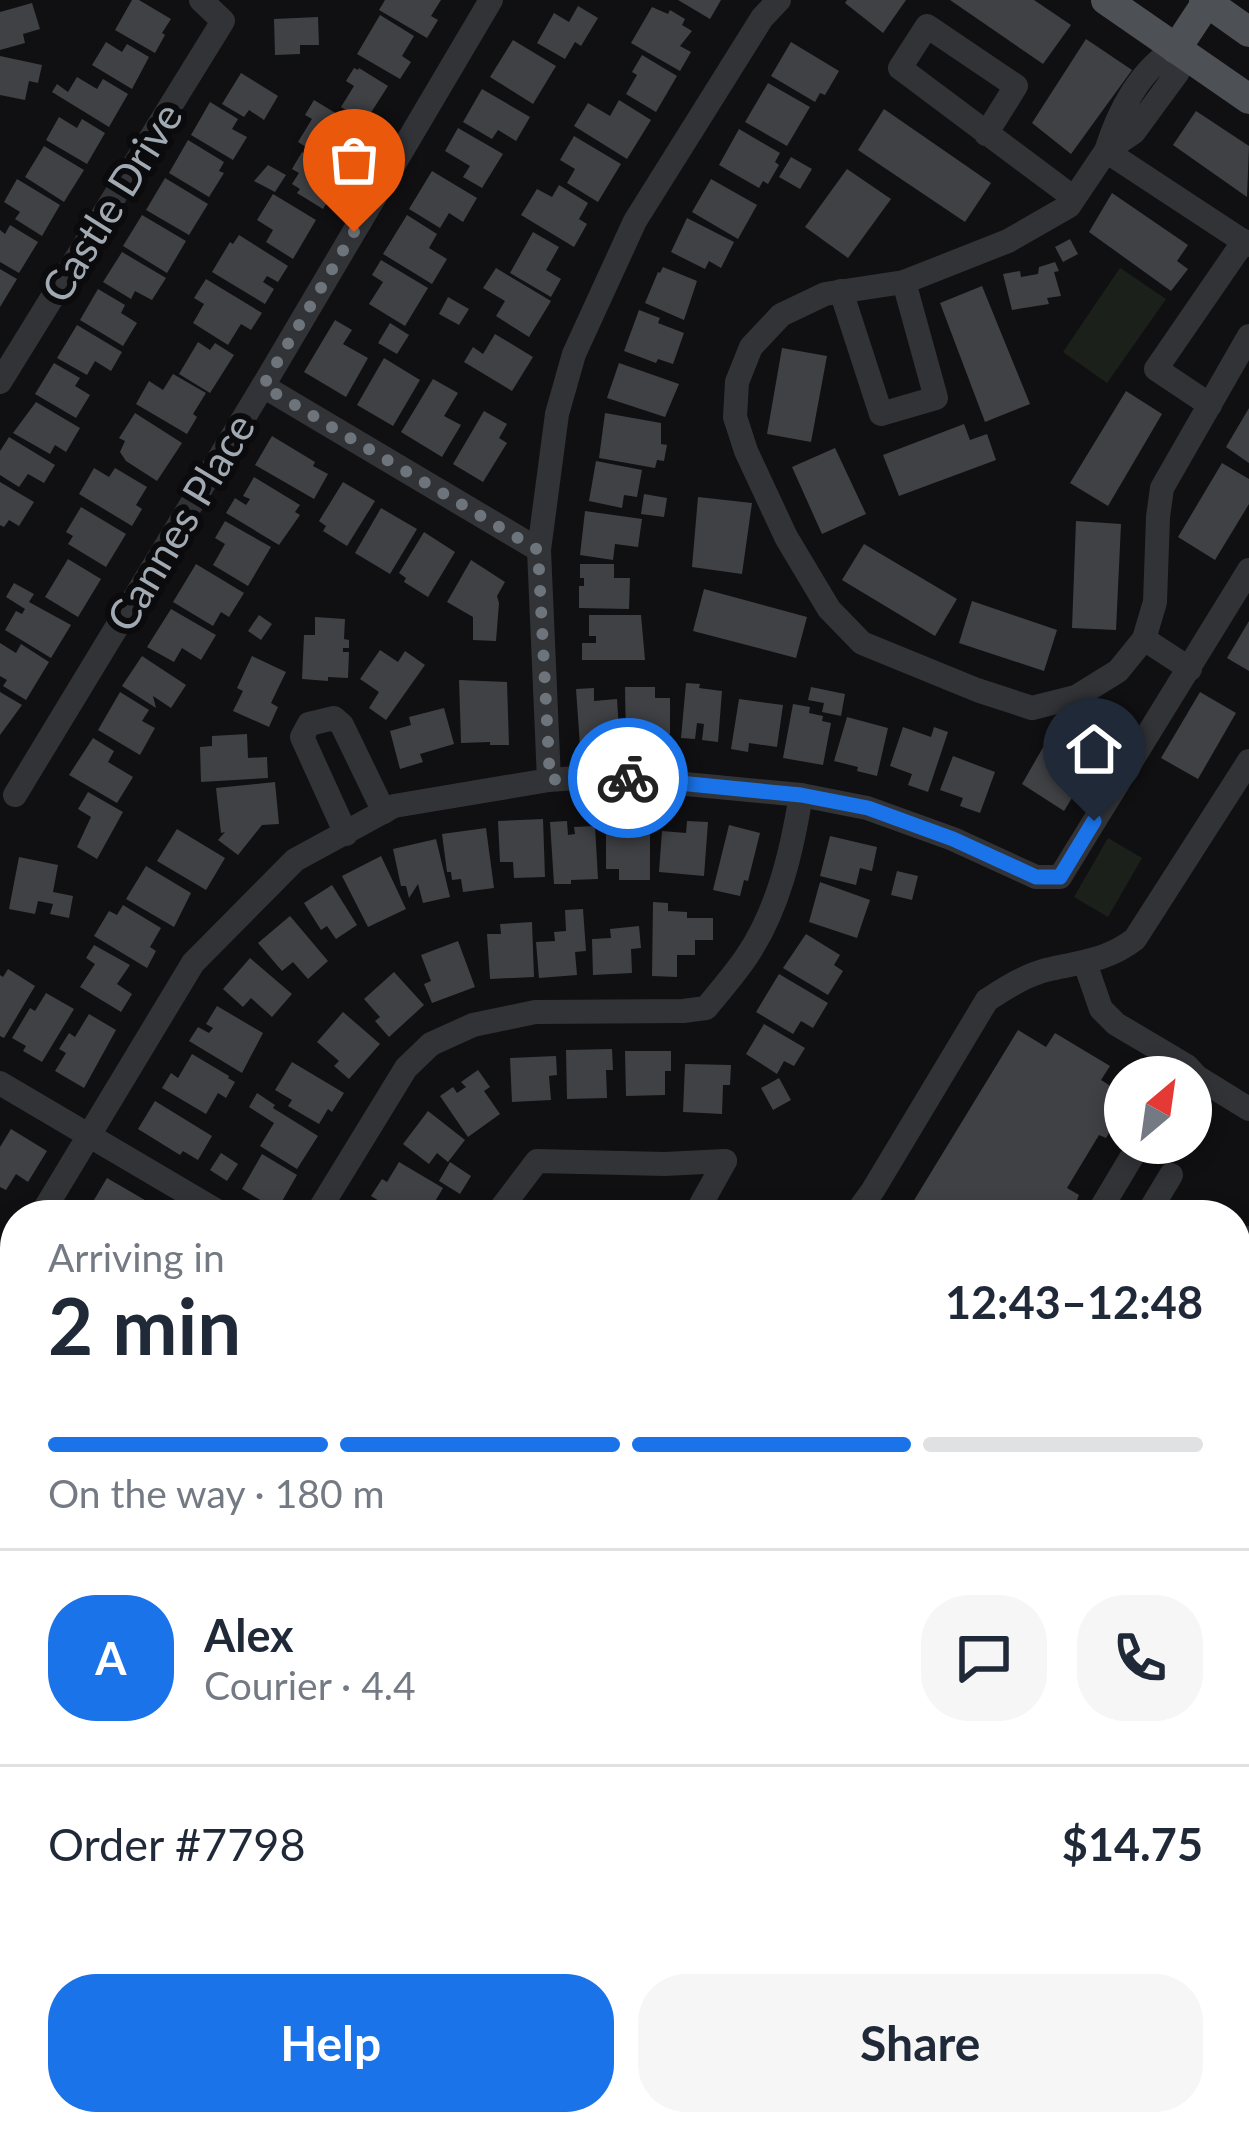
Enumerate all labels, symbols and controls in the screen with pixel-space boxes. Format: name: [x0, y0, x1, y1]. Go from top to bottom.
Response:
street label: Castle Drive: [30, 93, 192, 311]
pin: [303, 109, 405, 232]
icon: bag: [321, 127, 387, 193]
street label: Cannes Place: [96, 404, 264, 640]
pin: [1043, 698, 1145, 821]
icon: home: [1061, 716, 1127, 782]
courier: [568, 718, 688, 838]
icon: bike: [595, 745, 661, 811]
north arrow: [1104, 1056, 1212, 1164]
map controls: [1104, 1056, 1212, 1164]
text: Arriving in: [48, 1234, 225, 1280]
text: 12:43–12:48: [945, 1275, 1203, 1329]
text: 2 min: [48, 1278, 241, 1372]
text: On the way · 180 m: [48, 1470, 385, 1516]
button: chat: [921, 1595, 1047, 1721]
button: phone: [1077, 1595, 1203, 1721]
text: Alex: [204, 1608, 294, 1662]
text: A: [95, 1631, 127, 1685]
text: Courier · 4.4: [204, 1662, 416, 1708]
text: Order #7798: [48, 1817, 306, 1871]
text: $14.75: [1062, 1817, 1203, 1871]
button: Help: [48, 1974, 614, 2112]
button: Share: [638, 1974, 1203, 2112]

